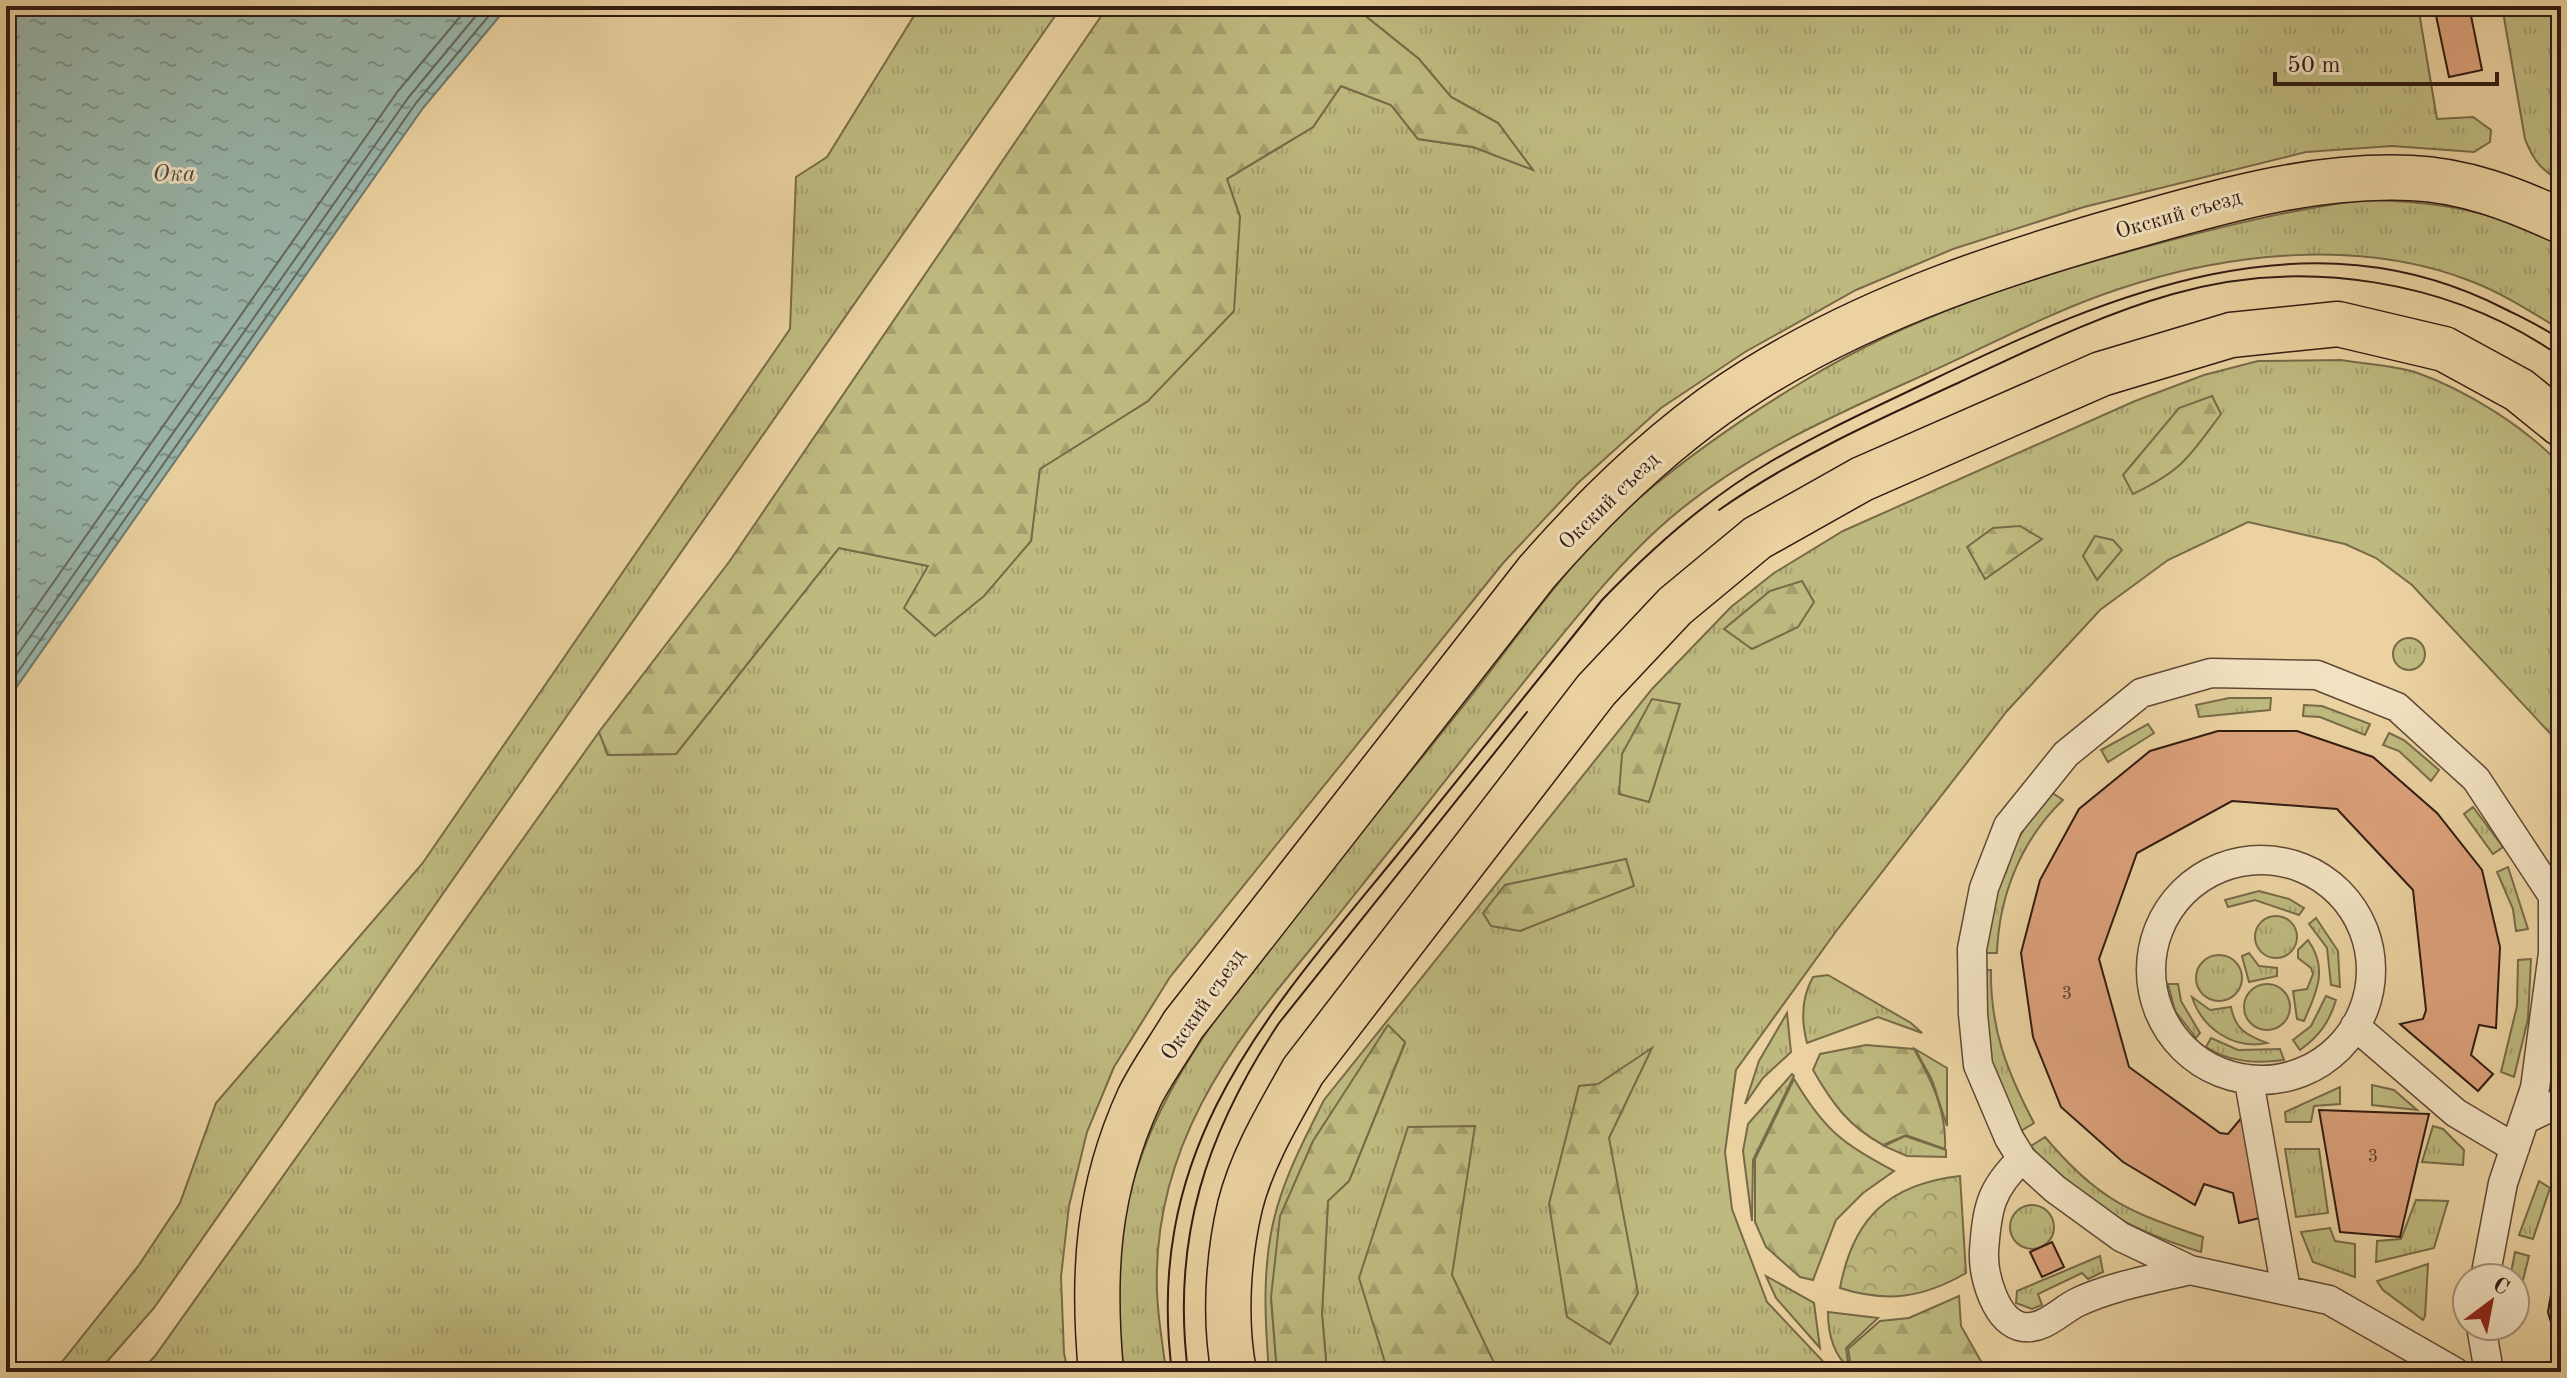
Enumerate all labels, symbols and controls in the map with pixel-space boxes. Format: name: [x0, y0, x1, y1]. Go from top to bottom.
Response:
scale bar: [2275, 36, 2497, 86]
text: 50 m: [2287, 54, 2341, 78]
water label: Ока: [152, 163, 196, 187]
street label: Окский съезд: [2113, 186, 2244, 243]
street label: Окский съезд: [1555, 448, 1664, 554]
street label: Окский съезд: [1157, 945, 1250, 1065]
house number: 3: [2062, 985, 2072, 1003]
house number: 3: [2368, 1148, 2378, 1166]
north arrow: [2451, 1262, 2531, 1342]
text: С: [2489, 1274, 2513, 1300]

